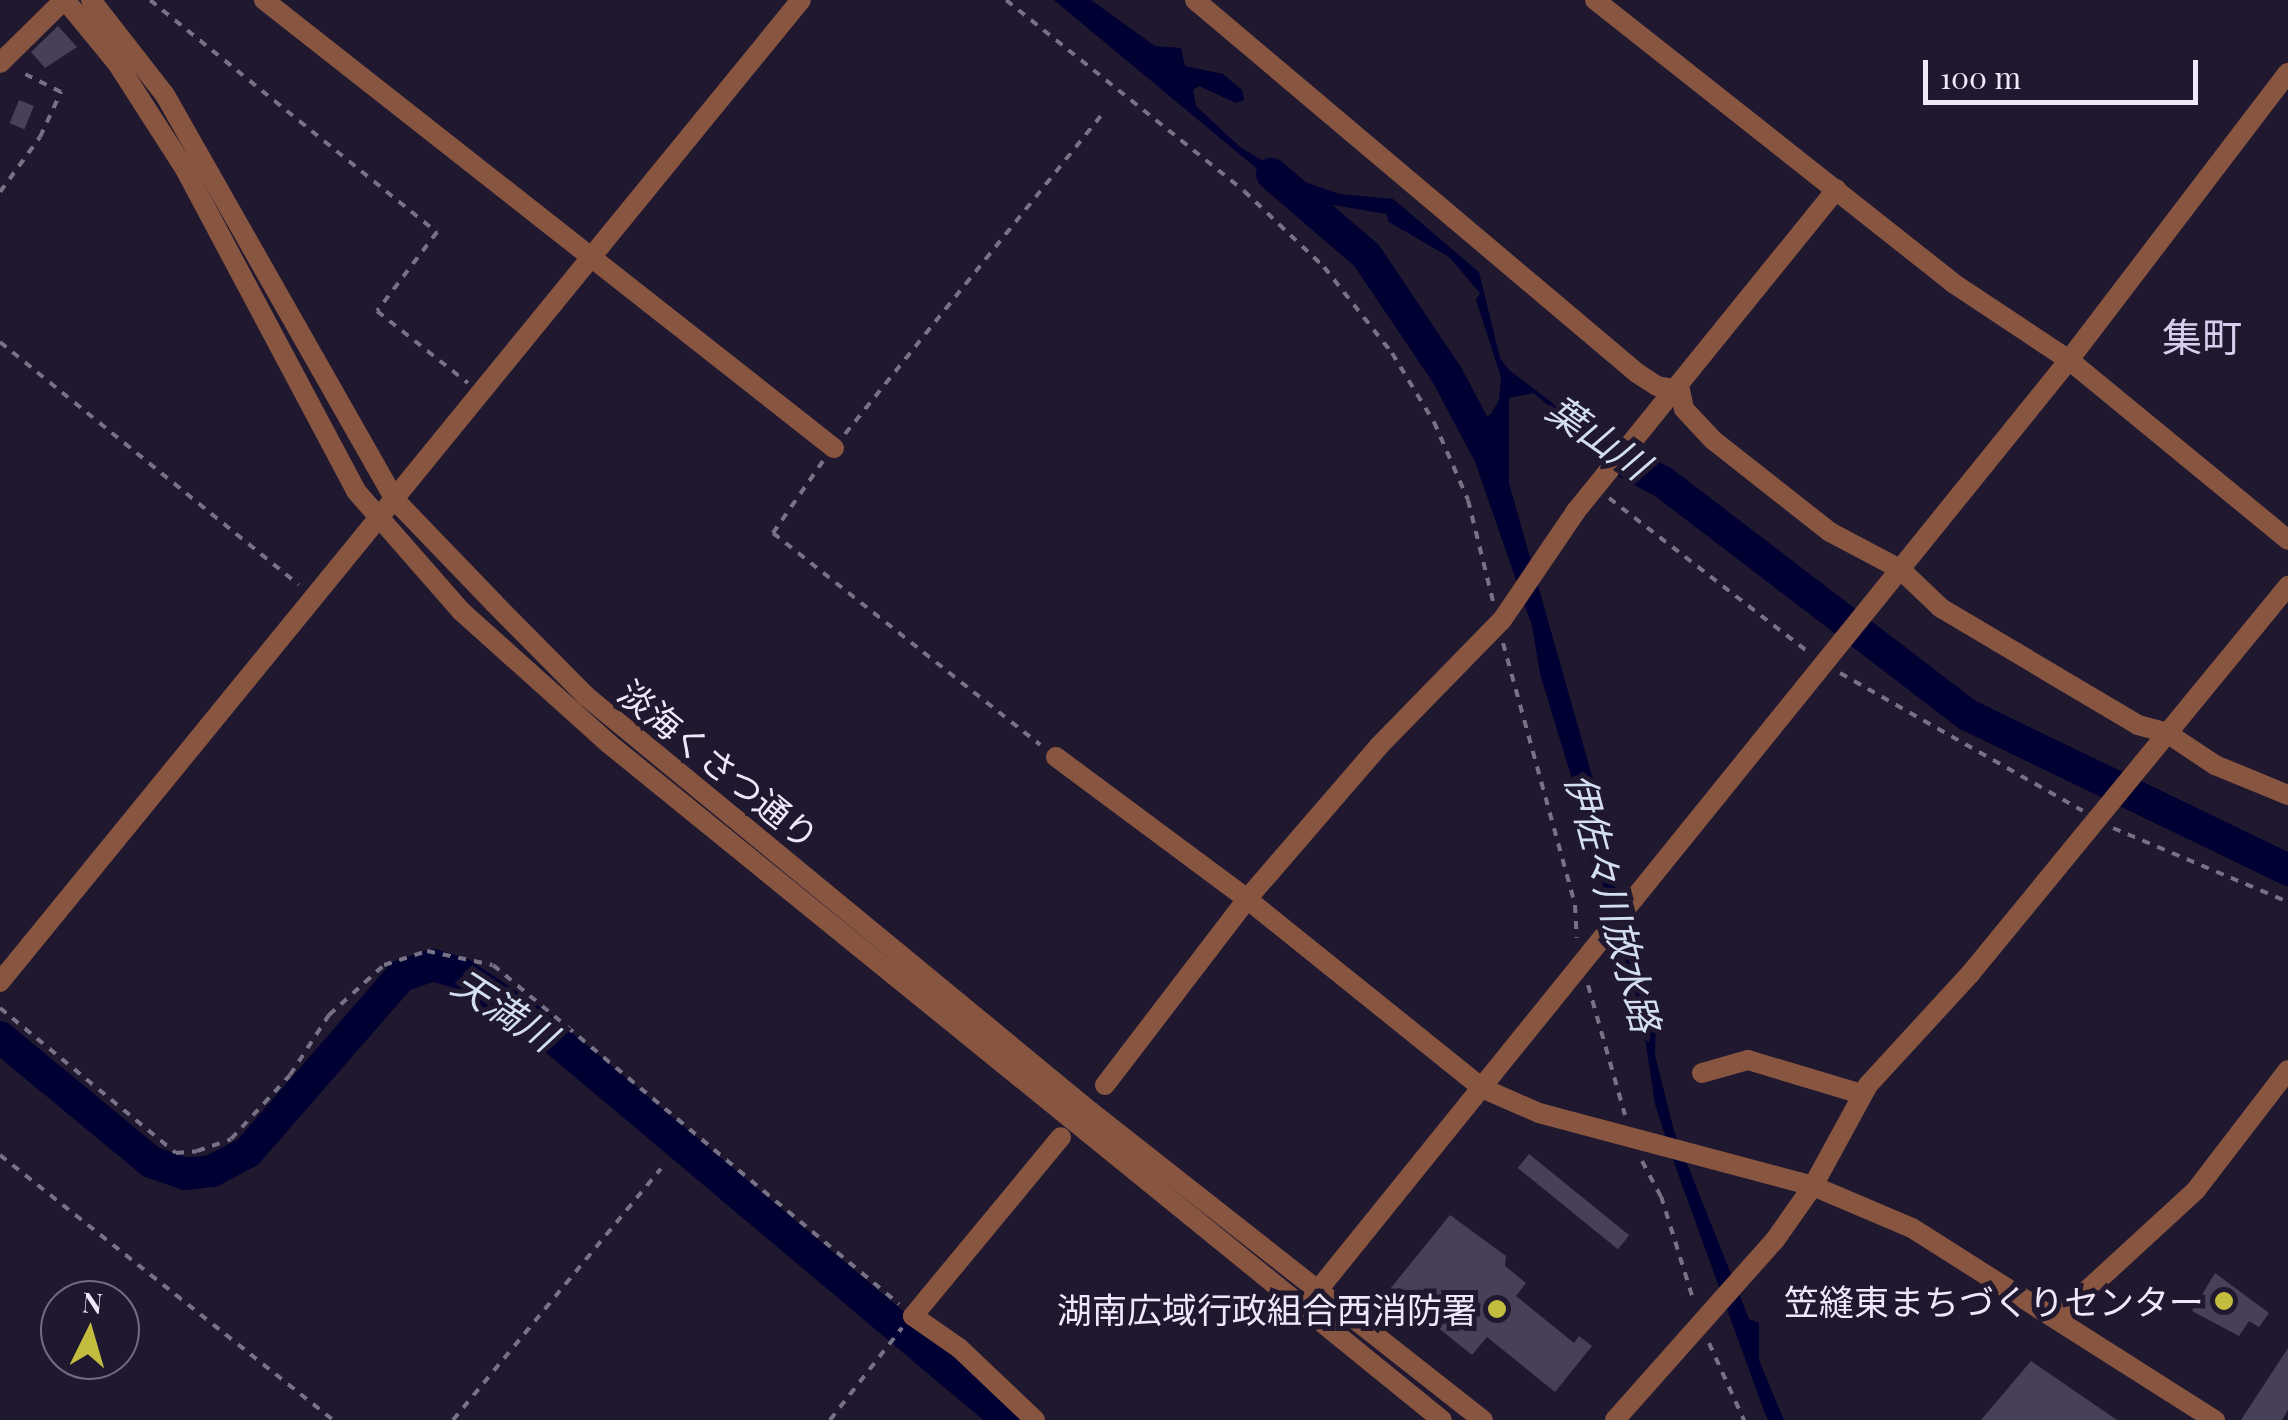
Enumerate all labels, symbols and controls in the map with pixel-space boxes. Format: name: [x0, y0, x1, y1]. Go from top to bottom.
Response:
scale bar: [1928, 40, 2203, 102]
text: 100 m: [1940, 57, 2021, 97]
district label: 集町: [2162, 312, 2242, 360]
water label: 葉山川: [1539, 385, 1659, 487]
street label: 淡海くさつ通り: [611, 671, 827, 857]
water label: 伊佐々川放水路: [1558, 768, 1670, 1036]
water label: 天満川: [445, 959, 565, 1059]
north arrow: [40, 1280, 140, 1380]
place label: 笠縫東まちづくりセンター: [1784, 1280, 2204, 1322]
text: N: [81, 1282, 104, 1321]
place label: 湖南広域行政組合西消防署: [1057, 1288, 1477, 1330]
marker: 笠縫東まちづくりセンター: [2213, 1290, 2235, 1312]
marker: 湖南広域行政組合西消防署: [1486, 1298, 1508, 1320]

